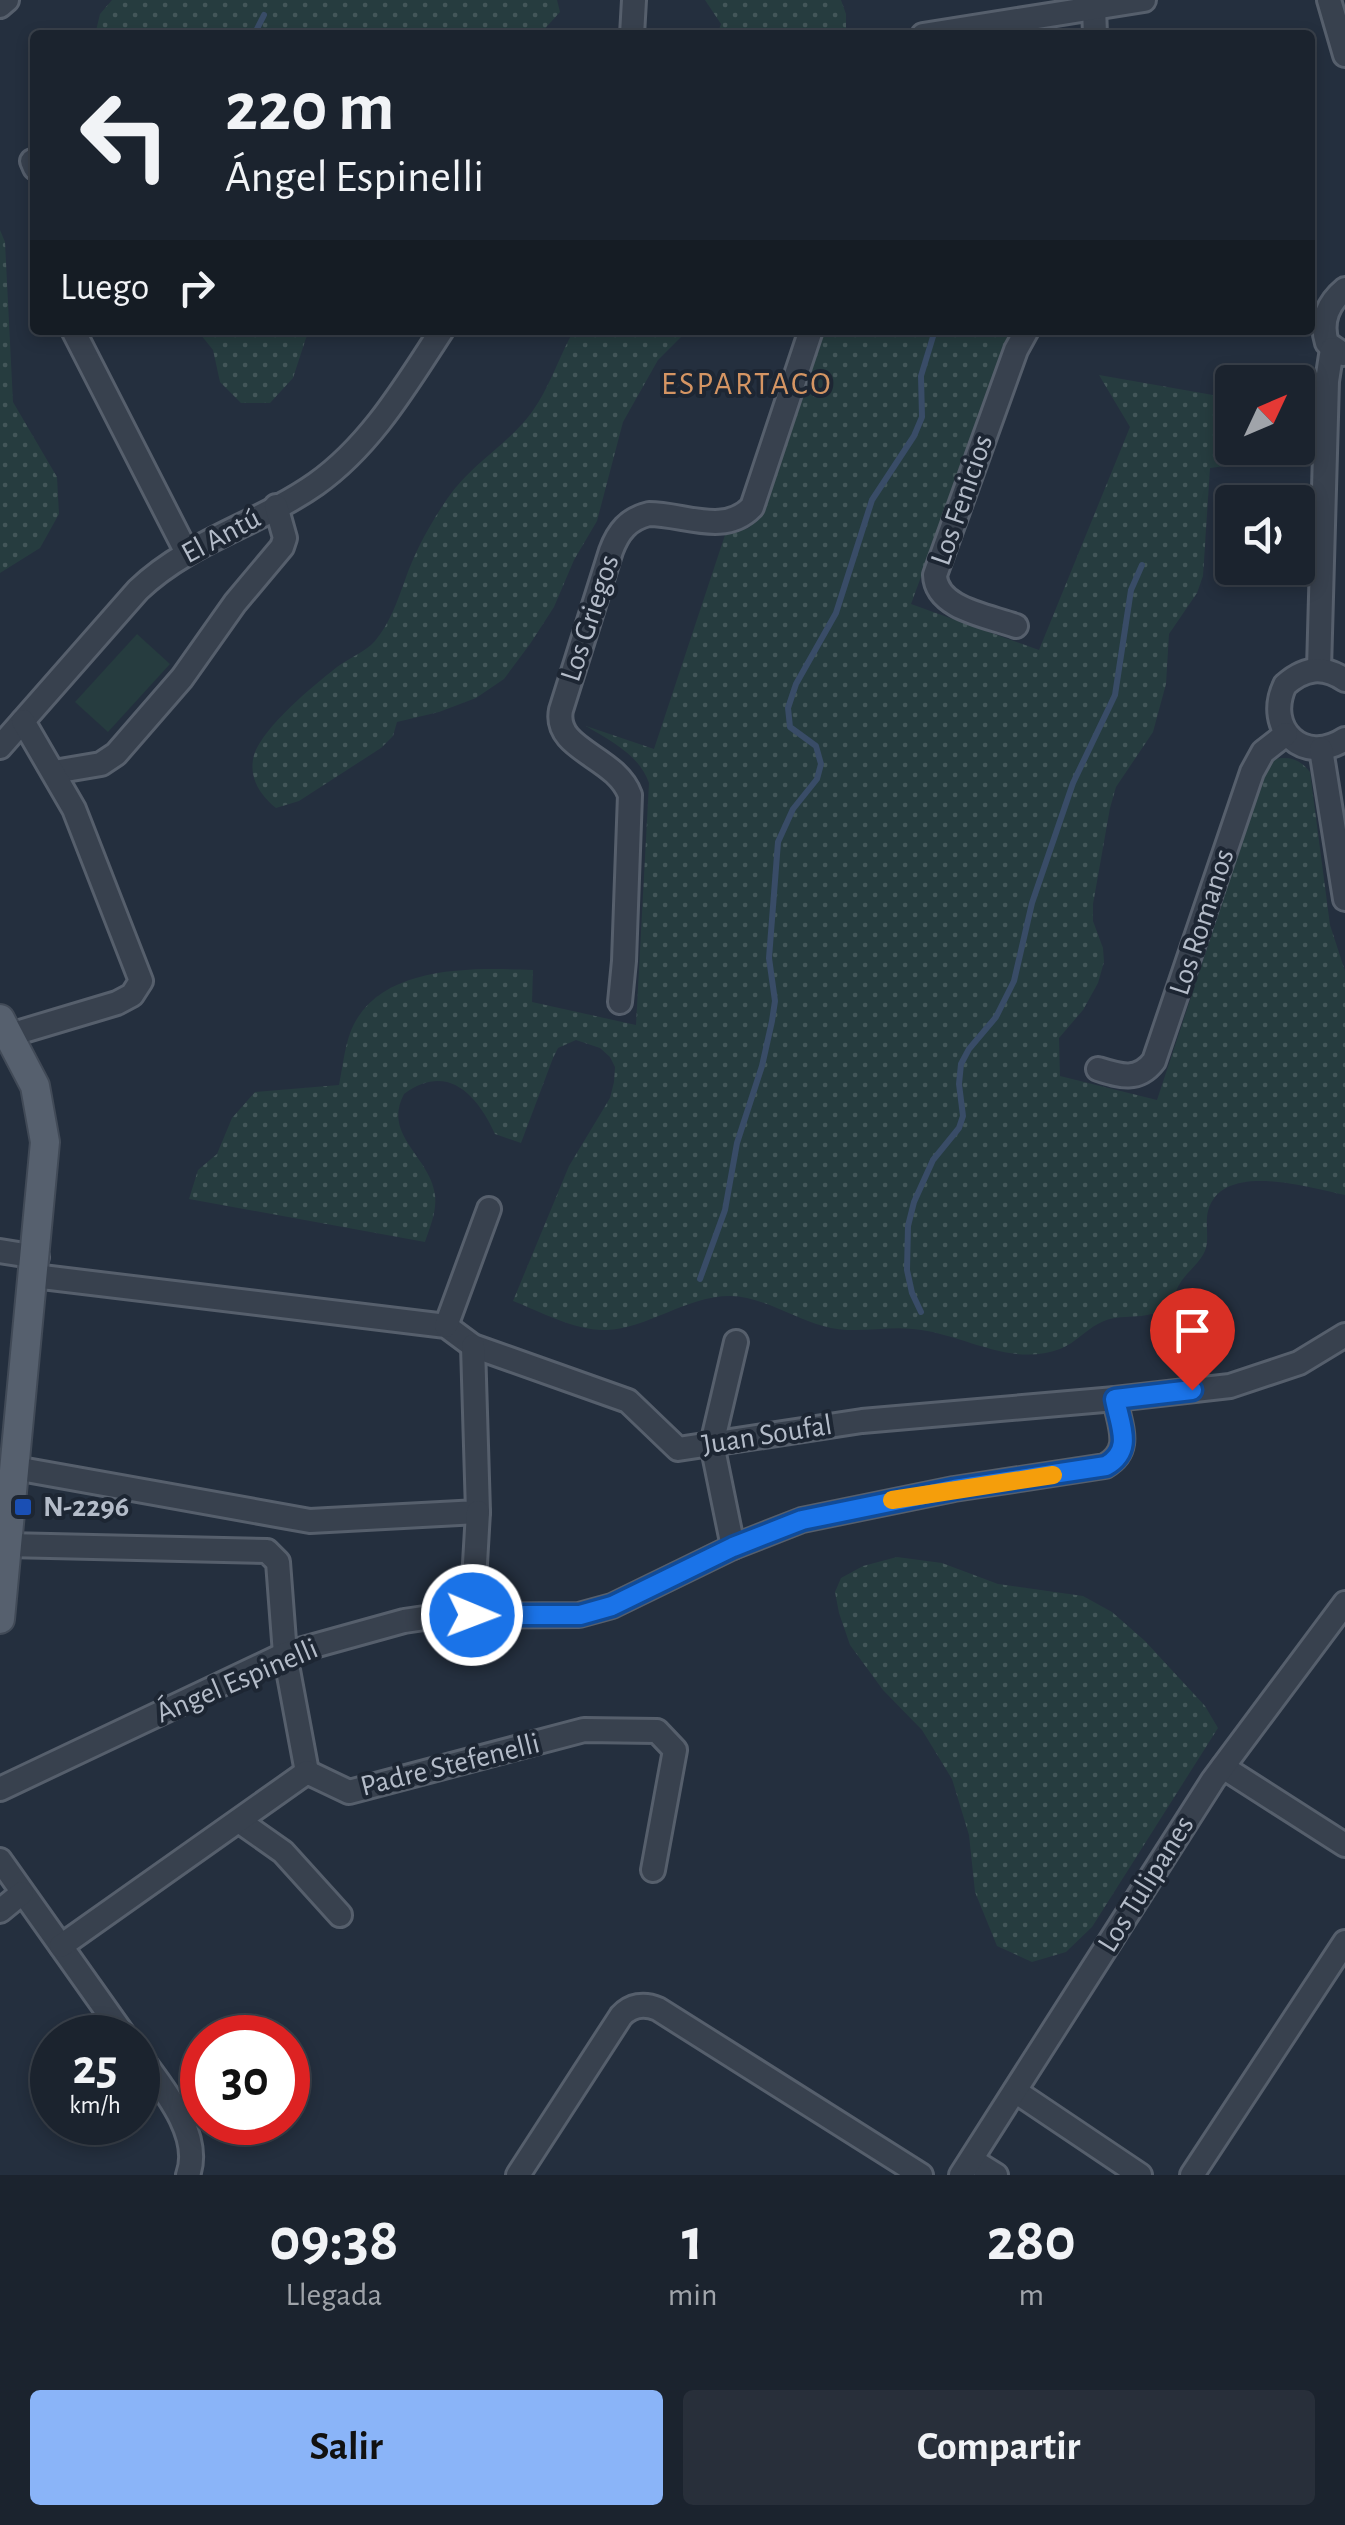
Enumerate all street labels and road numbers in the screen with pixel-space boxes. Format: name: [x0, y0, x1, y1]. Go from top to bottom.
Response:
street label: Los Fenicios: [926, 431, 998, 569]
street label: El Antú: [177, 503, 265, 569]
street label: Los Griegos: [555, 551, 625, 685]
street label: Los Romanos: [1164, 845, 1240, 999]
street label: Juan Soufal: [700, 1410, 834, 1460]
street label: Ángel Espinelli: [151, 1632, 322, 1729]
street label: Padre Stefenelli: [357, 1728, 543, 1802]
street label: Los Tulipanes: [1092, 1811, 1200, 1957]

